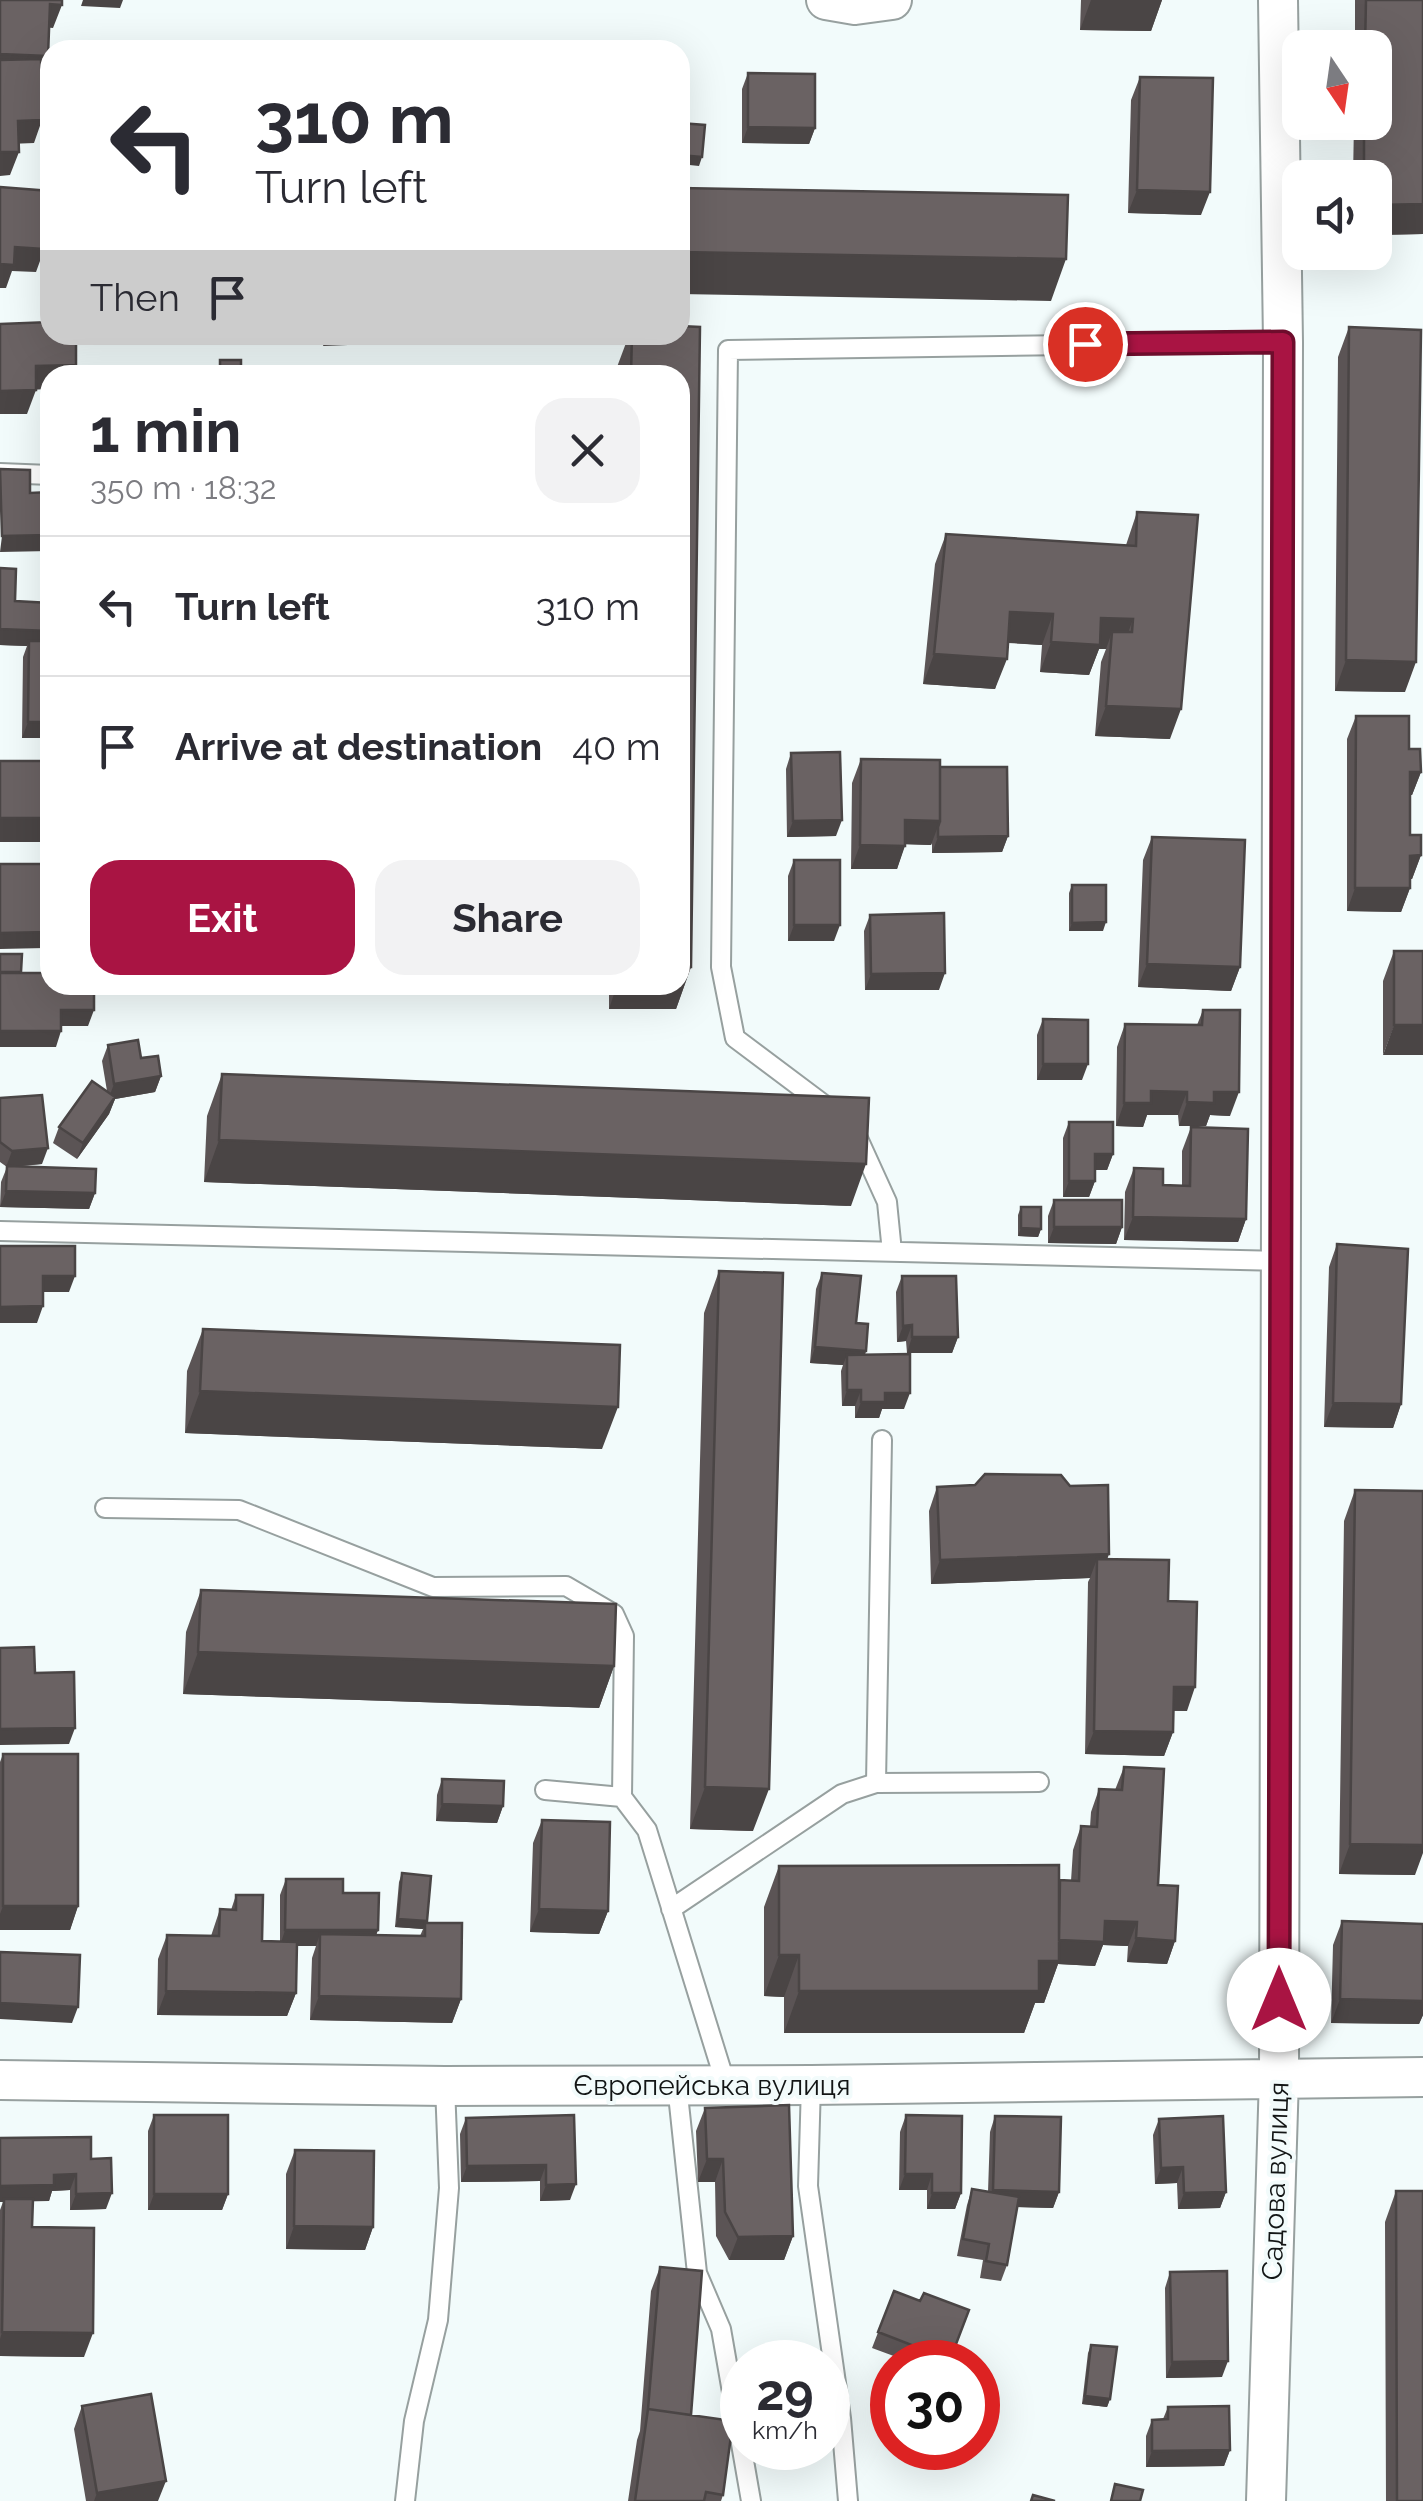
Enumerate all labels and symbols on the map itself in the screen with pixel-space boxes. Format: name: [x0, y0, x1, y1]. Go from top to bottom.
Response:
north arrow: [1282, 30, 1392, 140]
pin: [1043, 302, 1128, 387]
position arrow: [1227, 1948, 1331, 2052]
street label: Європейська вулиця: [573, 2069, 851, 2102]
street label: Садова вулиця: [1256, 2081, 1295, 2281]
speed limit sign: 30: [870, 2340, 1000, 2470]

